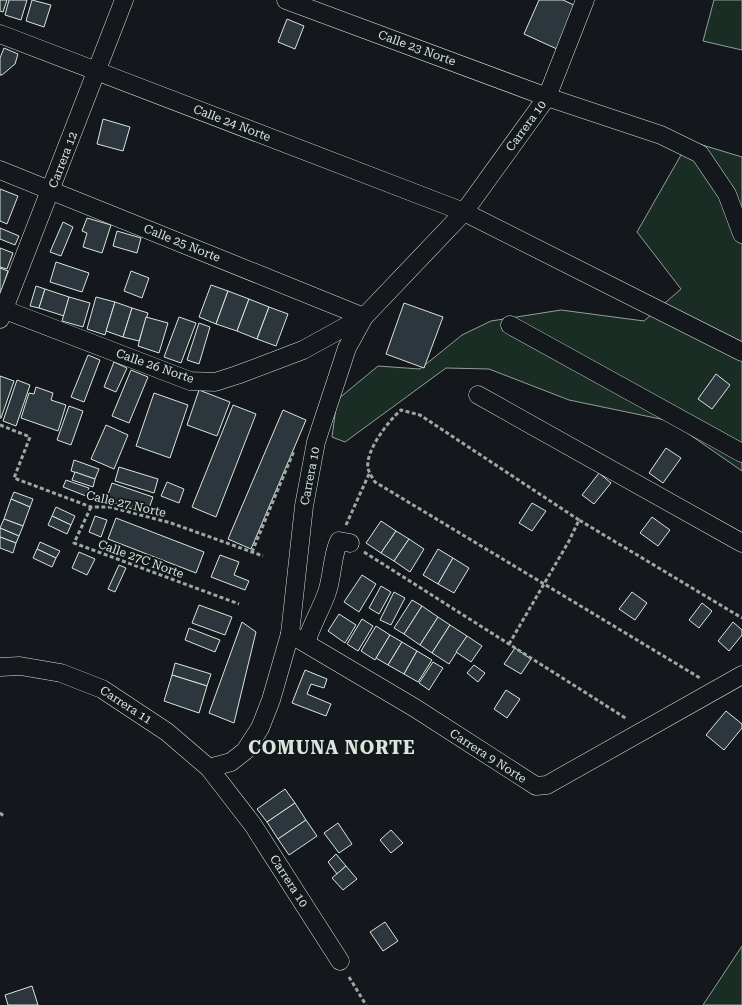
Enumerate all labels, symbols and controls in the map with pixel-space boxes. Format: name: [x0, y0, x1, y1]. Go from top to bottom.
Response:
street label: Calle 23 Norte: [376, 27, 458, 69]
street label: Carrera 10: [503, 98, 549, 154]
street label: Calle 24 Norte: [191, 102, 273, 144]
street label: Carrera 12: [46, 130, 80, 190]
street label: Calle 25 Norte: [142, 221, 223, 265]
street label: Calle 26 Norte: [114, 346, 196, 386]
street label: Carrera 10: [297, 445, 323, 506]
street label: Calle 27 Norte: [85, 488, 168, 520]
street label: Calle 27C Norte: [96, 537, 186, 581]
street label: Carrera 11: [97, 683, 155, 727]
street label: Carrera 9 Norte: [447, 726, 529, 786]
district label: COMUNA NORTE: [248, 737, 416, 758]
street label: Carrera 10: [267, 852, 311, 910]

